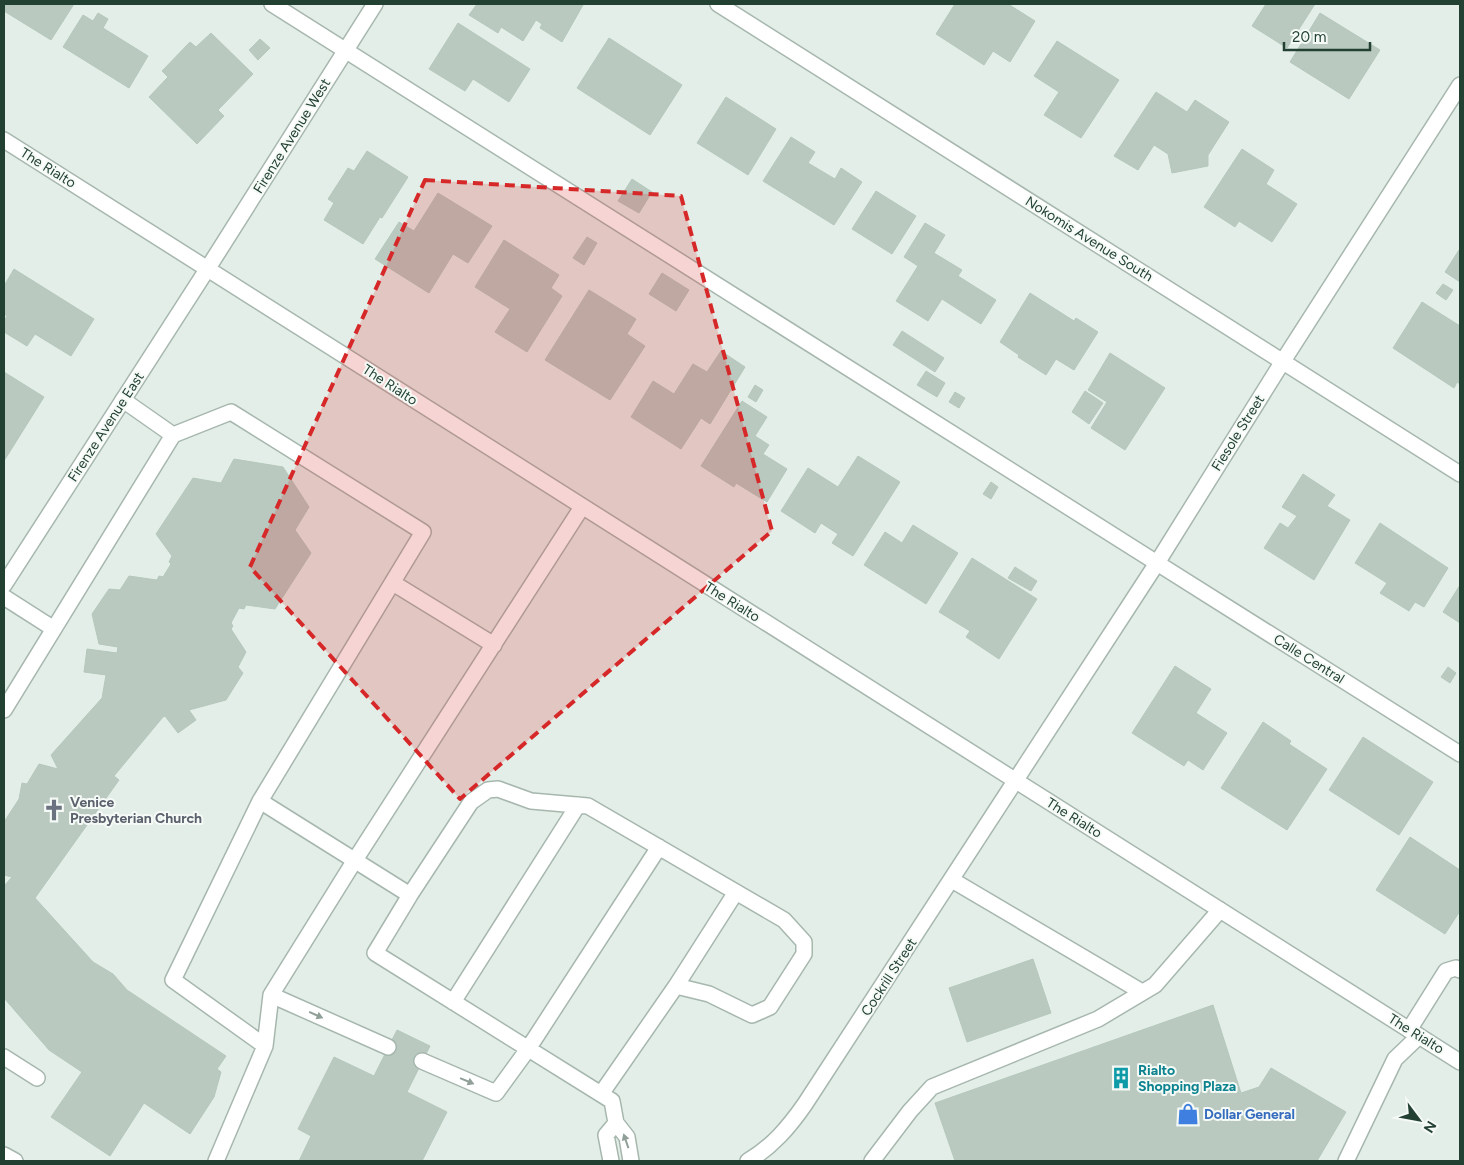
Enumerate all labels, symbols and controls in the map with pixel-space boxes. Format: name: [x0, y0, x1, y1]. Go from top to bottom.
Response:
scale bar: [1284, 20, 1370, 52]
text: 20 m: [1292, 28, 1326, 46]
street label: Firenze Avenue West: [250, 75, 334, 197]
street label: The Rialto: [17, 144, 79, 192]
street label: Nokomis Avenue South: [1022, 193, 1156, 285]
street label: The Rialto: [359, 361, 421, 409]
street label: Firenze Avenue East: [64, 369, 148, 485]
street label: Fiesole Street: [1208, 392, 1268, 474]
street label: The Rialto: [701, 578, 763, 626]
street label: Calle Central: [1270, 631, 1348, 687]
place label: Venice Presbyterian Church: [70, 794, 202, 827]
street label: The Rialto: [1043, 794, 1105, 842]
church icon: Venice Presbyterian Church: [41, 797, 67, 823]
street label: Cockrill Street: [858, 935, 920, 1019]
street label: The Rialto: [1385, 1010, 1447, 1058]
one-way arrow: [309, 1012, 323, 1020]
place label: Rialto Shopping Plaza: [1138, 1062, 1236, 1095]
building icon: Rialto Shopping Plaza: [1108, 1065, 1134, 1091]
one-way arrow: [460, 1077, 474, 1085]
north arrow: [1394, 1095, 1444, 1145]
shop icon: Dollar General: [1175, 1101, 1201, 1127]
place label: Dollar General: [1204, 1106, 1295, 1123]
text: N: [1420, 1118, 1440, 1136]
one-way arrow: [622, 1133, 630, 1148]

